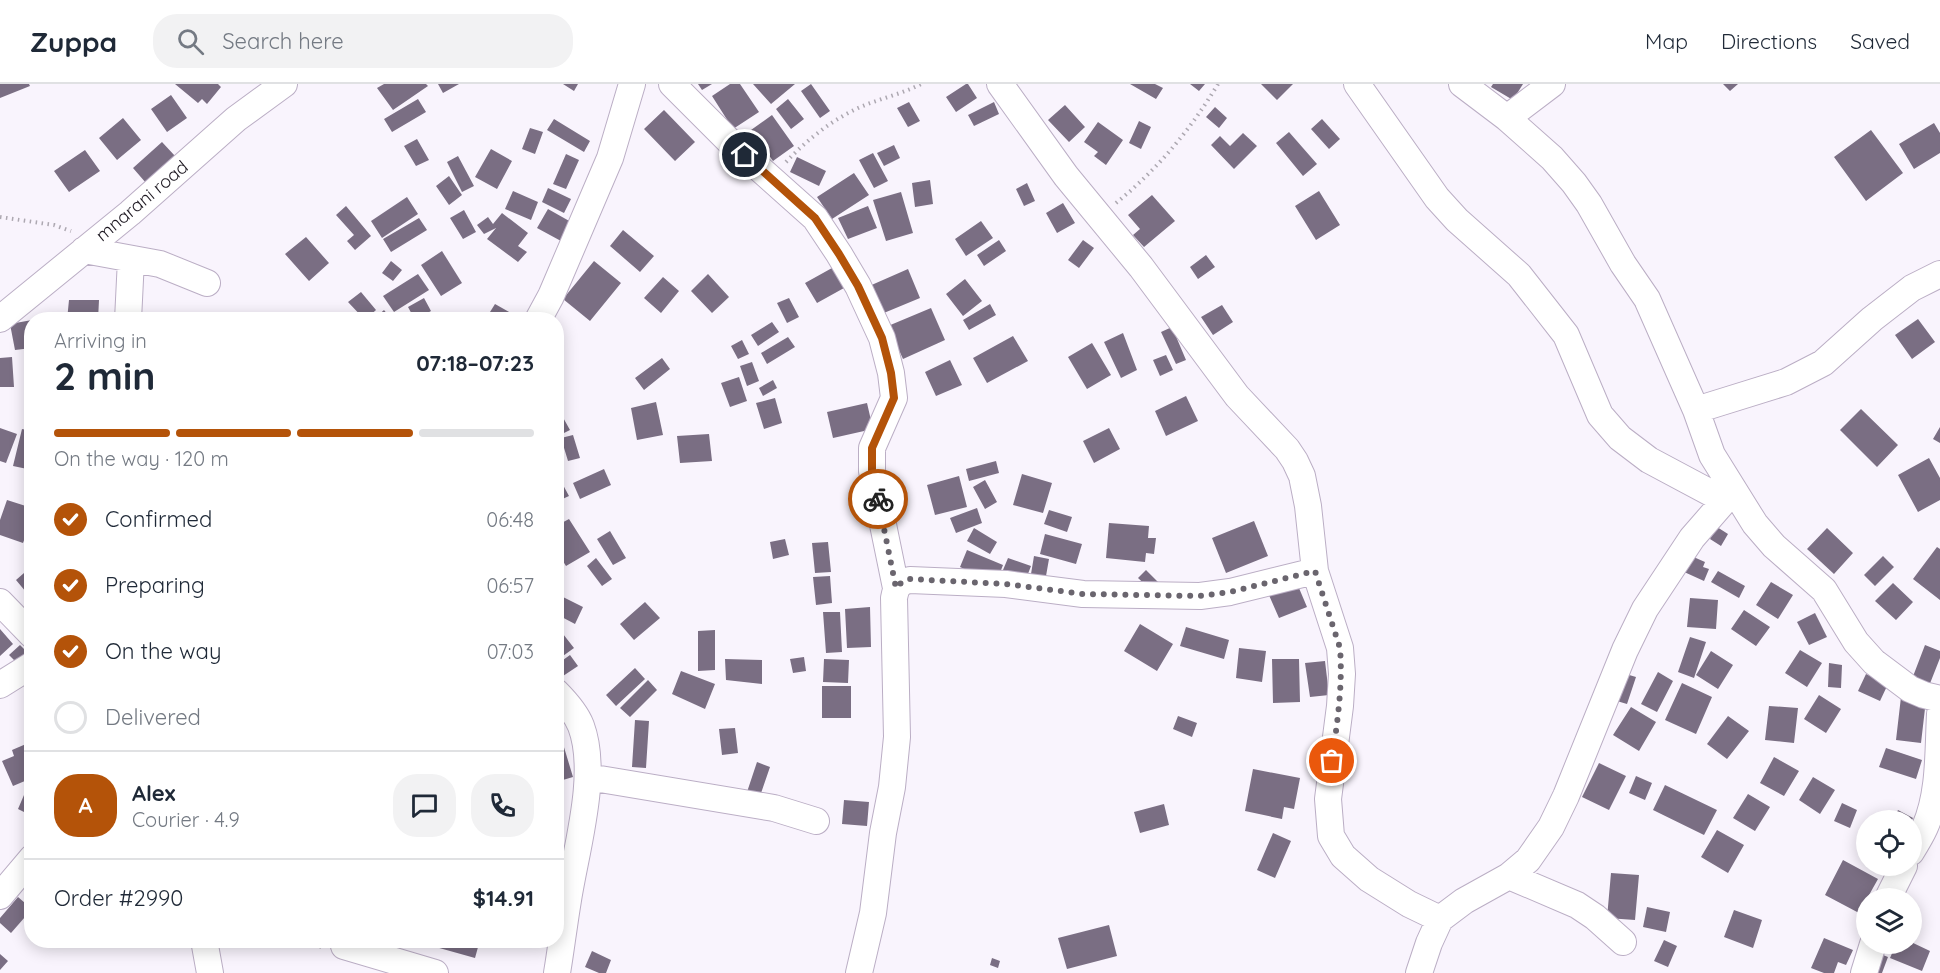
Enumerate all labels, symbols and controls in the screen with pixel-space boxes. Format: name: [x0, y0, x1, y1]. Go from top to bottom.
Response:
search box: [153, 14, 573, 68]
text: Zuppa: [30, 24, 117, 59]
icon: search: [174, 25, 207, 58]
text: Search here: [222, 27, 344, 55]
text: Map: [1645, 28, 1688, 54]
text: Directions: [1721, 28, 1817, 54]
text: Saved: [1850, 28, 1910, 54]
pin: [719, 129, 770, 180]
icon: home: [728, 138, 761, 171]
street label: mnarani road: [91, 155, 193, 246]
text: Arriving in: [54, 328, 147, 353]
text: 07:18–07:23: [416, 349, 534, 377]
text: 2 min: [54, 351, 156, 400]
text: On the way · 120 m: [54, 446, 229, 471]
courier: [848, 469, 908, 529]
icon: bike: [862, 483, 895, 516]
icon: check: [54, 503, 87, 536]
text: Confirmed: [105, 505, 212, 533]
text: 06:48: [486, 507, 534, 532]
icon: check: [54, 569, 87, 602]
text: Preparing: [105, 571, 205, 599]
text: 06:57: [486, 573, 534, 598]
icon: check: [54, 635, 87, 668]
text: On the way: [105, 637, 221, 665]
text: 07:03: [487, 639, 534, 664]
text: Delivered: [105, 703, 201, 731]
pin: [1306, 735, 1357, 786]
icon: bag: [1315, 744, 1348, 777]
button: chat: [393, 774, 456, 837]
button: phone: [471, 774, 534, 837]
text: Alex: [132, 779, 175, 807]
text: A: [78, 791, 93, 819]
text: Courier · 4.9: [132, 807, 240, 832]
map controls: [1856, 810, 1922, 954]
button: locate: [1856, 810, 1922, 876]
text: Order #2990: [54, 884, 183, 912]
text: $14.91: [473, 884, 534, 912]
button: layers: [1856, 888, 1922, 954]

